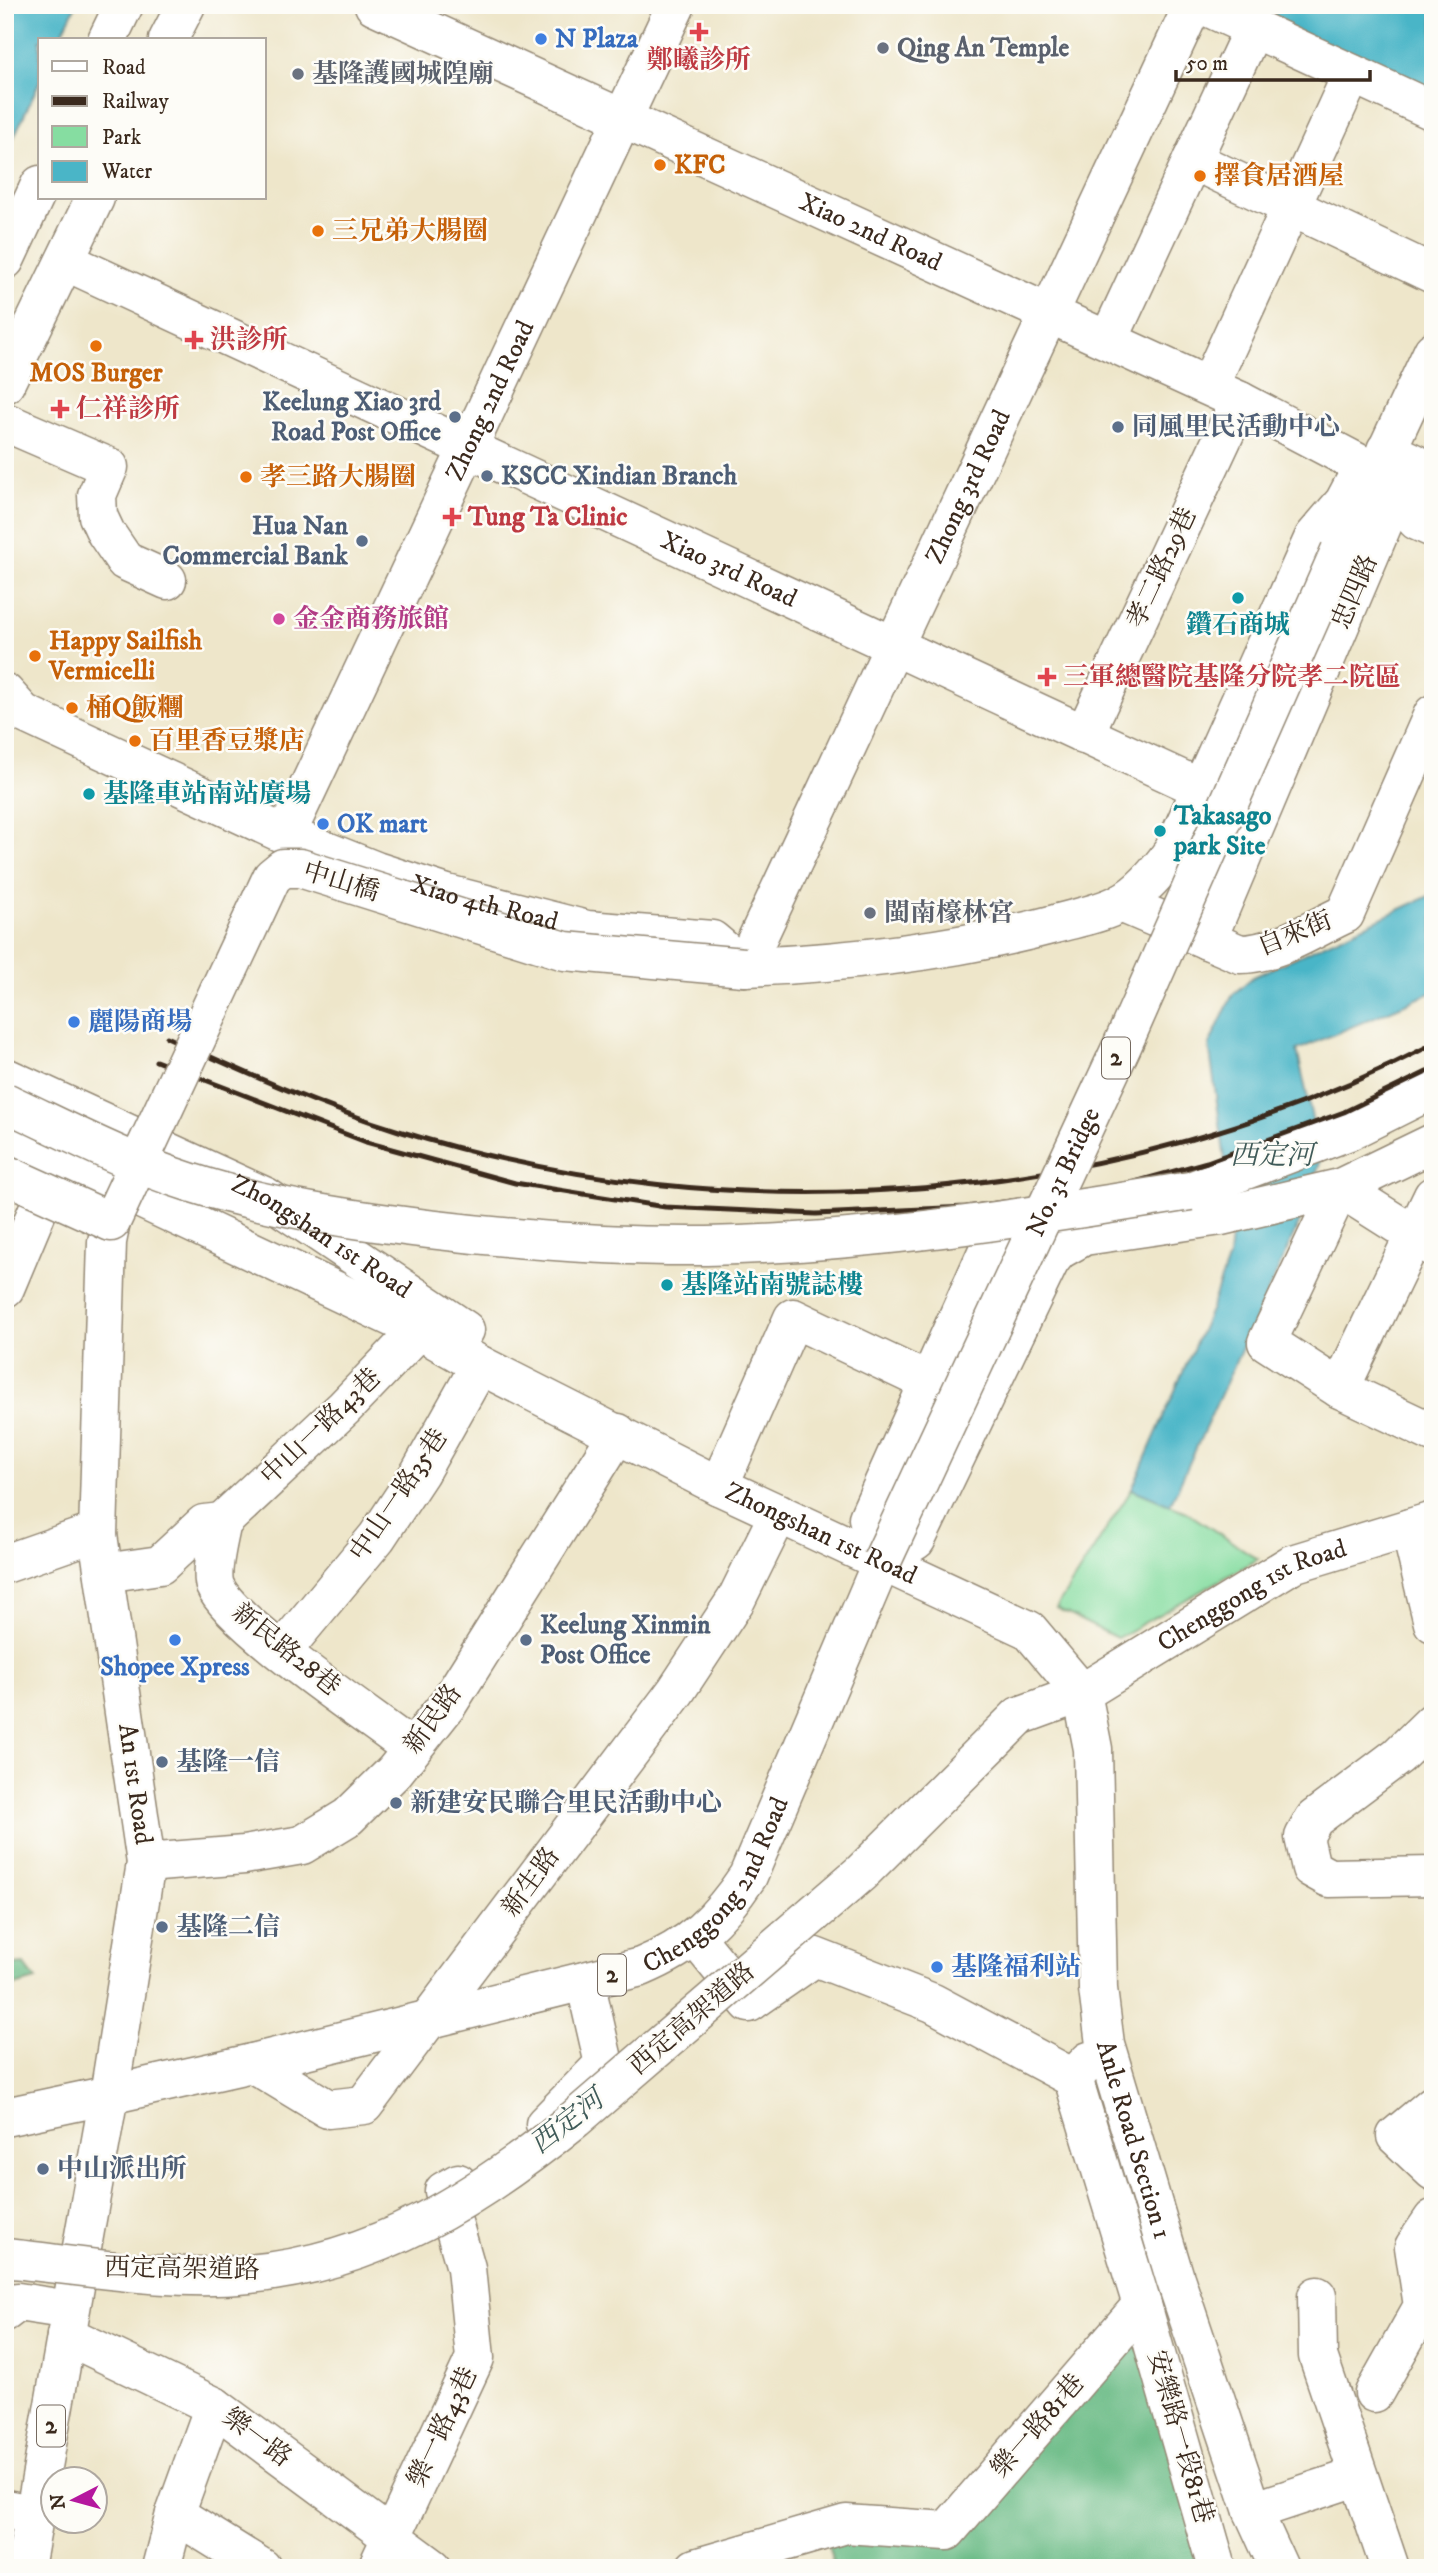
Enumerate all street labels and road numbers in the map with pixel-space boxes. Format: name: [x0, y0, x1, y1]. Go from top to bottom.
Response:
street label: Xiao 2nd Road: [794, 185, 947, 279]
street label: Zhong 2nd Road: [438, 315, 542, 486]
street label: Zhong 3rd Road: [918, 404, 1018, 569]
street label: 孝二路29巷: [1120, 502, 1204, 634]
street label: Xiao 3rd Road: [656, 523, 802, 615]
street label: 忠四路: [1325, 550, 1385, 634]
street label: 中山橋: [299, 855, 383, 909]
street label: Xiao 4th Road: [407, 867, 562, 938]
street label: 自來街: [1253, 904, 1337, 964]
road number: 2: [1102, 1038, 1130, 1078]
street label: No. 31 Bridge: [1019, 1102, 1108, 1242]
street label: Zhongshan 1st Road: [226, 1167, 418, 1306]
street label: 中山一路43巷: [254, 1361, 388, 1493]
street label: 中山一路35巷: [343, 1423, 455, 1567]
street label: Zhongshan 1st Road: [720, 1475, 922, 1592]
street label: Chenggong 1st Road: [1151, 1532, 1350, 1659]
street label: 新民路28巷: [225, 1596, 347, 1704]
street label: 新民路: [397, 1678, 469, 1760]
street label: An 1st Road: [110, 1721, 160, 1847]
street label: Chenggong 2nd Road: [637, 1792, 796, 1981]
street label: 新生路: [495, 1841, 567, 1923]
road number: 2: [598, 1954, 626, 1996]
street label: 西定高架道路: [622, 1955, 762, 2083]
street label: Anle Road Section 1: [1088, 2036, 1179, 2243]
street label: 西定高架道路: [104, 2251, 260, 2287]
street label: 安樂路一段81巷: [1140, 2347, 1220, 2527]
street label: 樂一路43巷: [401, 2362, 485, 2492]
street label: 樂一路81巷: [984, 2367, 1092, 2485]
street label: 樂一路: [216, 2401, 298, 2475]
road number: 2: [37, 2406, 65, 2446]

